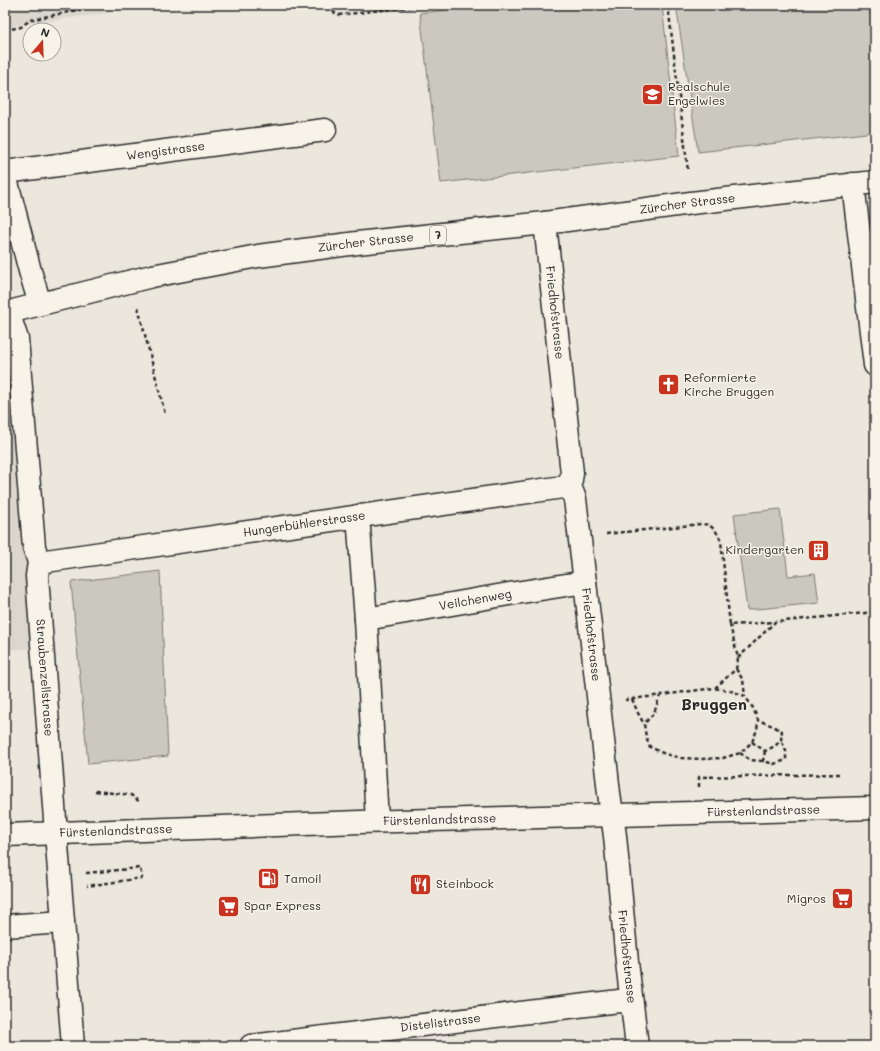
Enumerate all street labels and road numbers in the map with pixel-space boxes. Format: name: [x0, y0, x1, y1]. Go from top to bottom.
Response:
street label: Wengistrasse: [125, 137, 206, 163]
street label: Zürcher Strasse: [638, 189, 736, 217]
road number: 7: [430, 226, 446, 244]
street label: Zürcher Strasse: [317, 228, 414, 255]
street label: Friedhofstrasse: [543, 265, 569, 360]
street label: Hungerbühlerstrasse: [242, 506, 366, 540]
street label: Veilchenweg: [438, 585, 513, 613]
street label: Friedhofstrasse: [579, 587, 605, 682]
street label: Straubenzellstrasse: [33, 618, 58, 737]
street label: Fürstenlandstrasse: [707, 800, 820, 820]
street label: Fürstenlandstrasse: [383, 809, 496, 828]
street label: Fürstenlandstrasse: [59, 820, 173, 840]
street label: Friedhofstrasse: [615, 909, 641, 1004]
street label: Distelistrasse: [399, 1009, 482, 1035]

